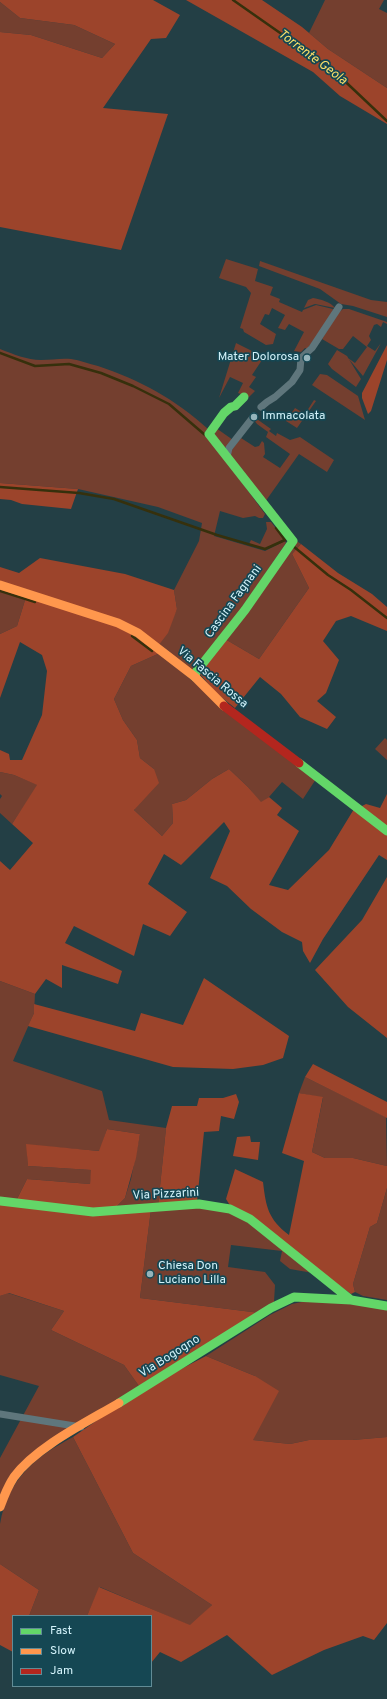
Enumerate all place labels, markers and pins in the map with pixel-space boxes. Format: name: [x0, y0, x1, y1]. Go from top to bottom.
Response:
place label: Mater Dolorosa: [218, 351, 299, 365]
marker: Mater Dolorosa: [302, 353, 312, 363]
place label: Immacolata: [262, 410, 325, 424]
marker: Immacolata: [249, 412, 259, 422]
place label: Chiesa Don Luciano Lilla: [158, 1260, 226, 1288]
marker: Chiesa Don Luciano Lilla: [145, 1269, 155, 1279]

